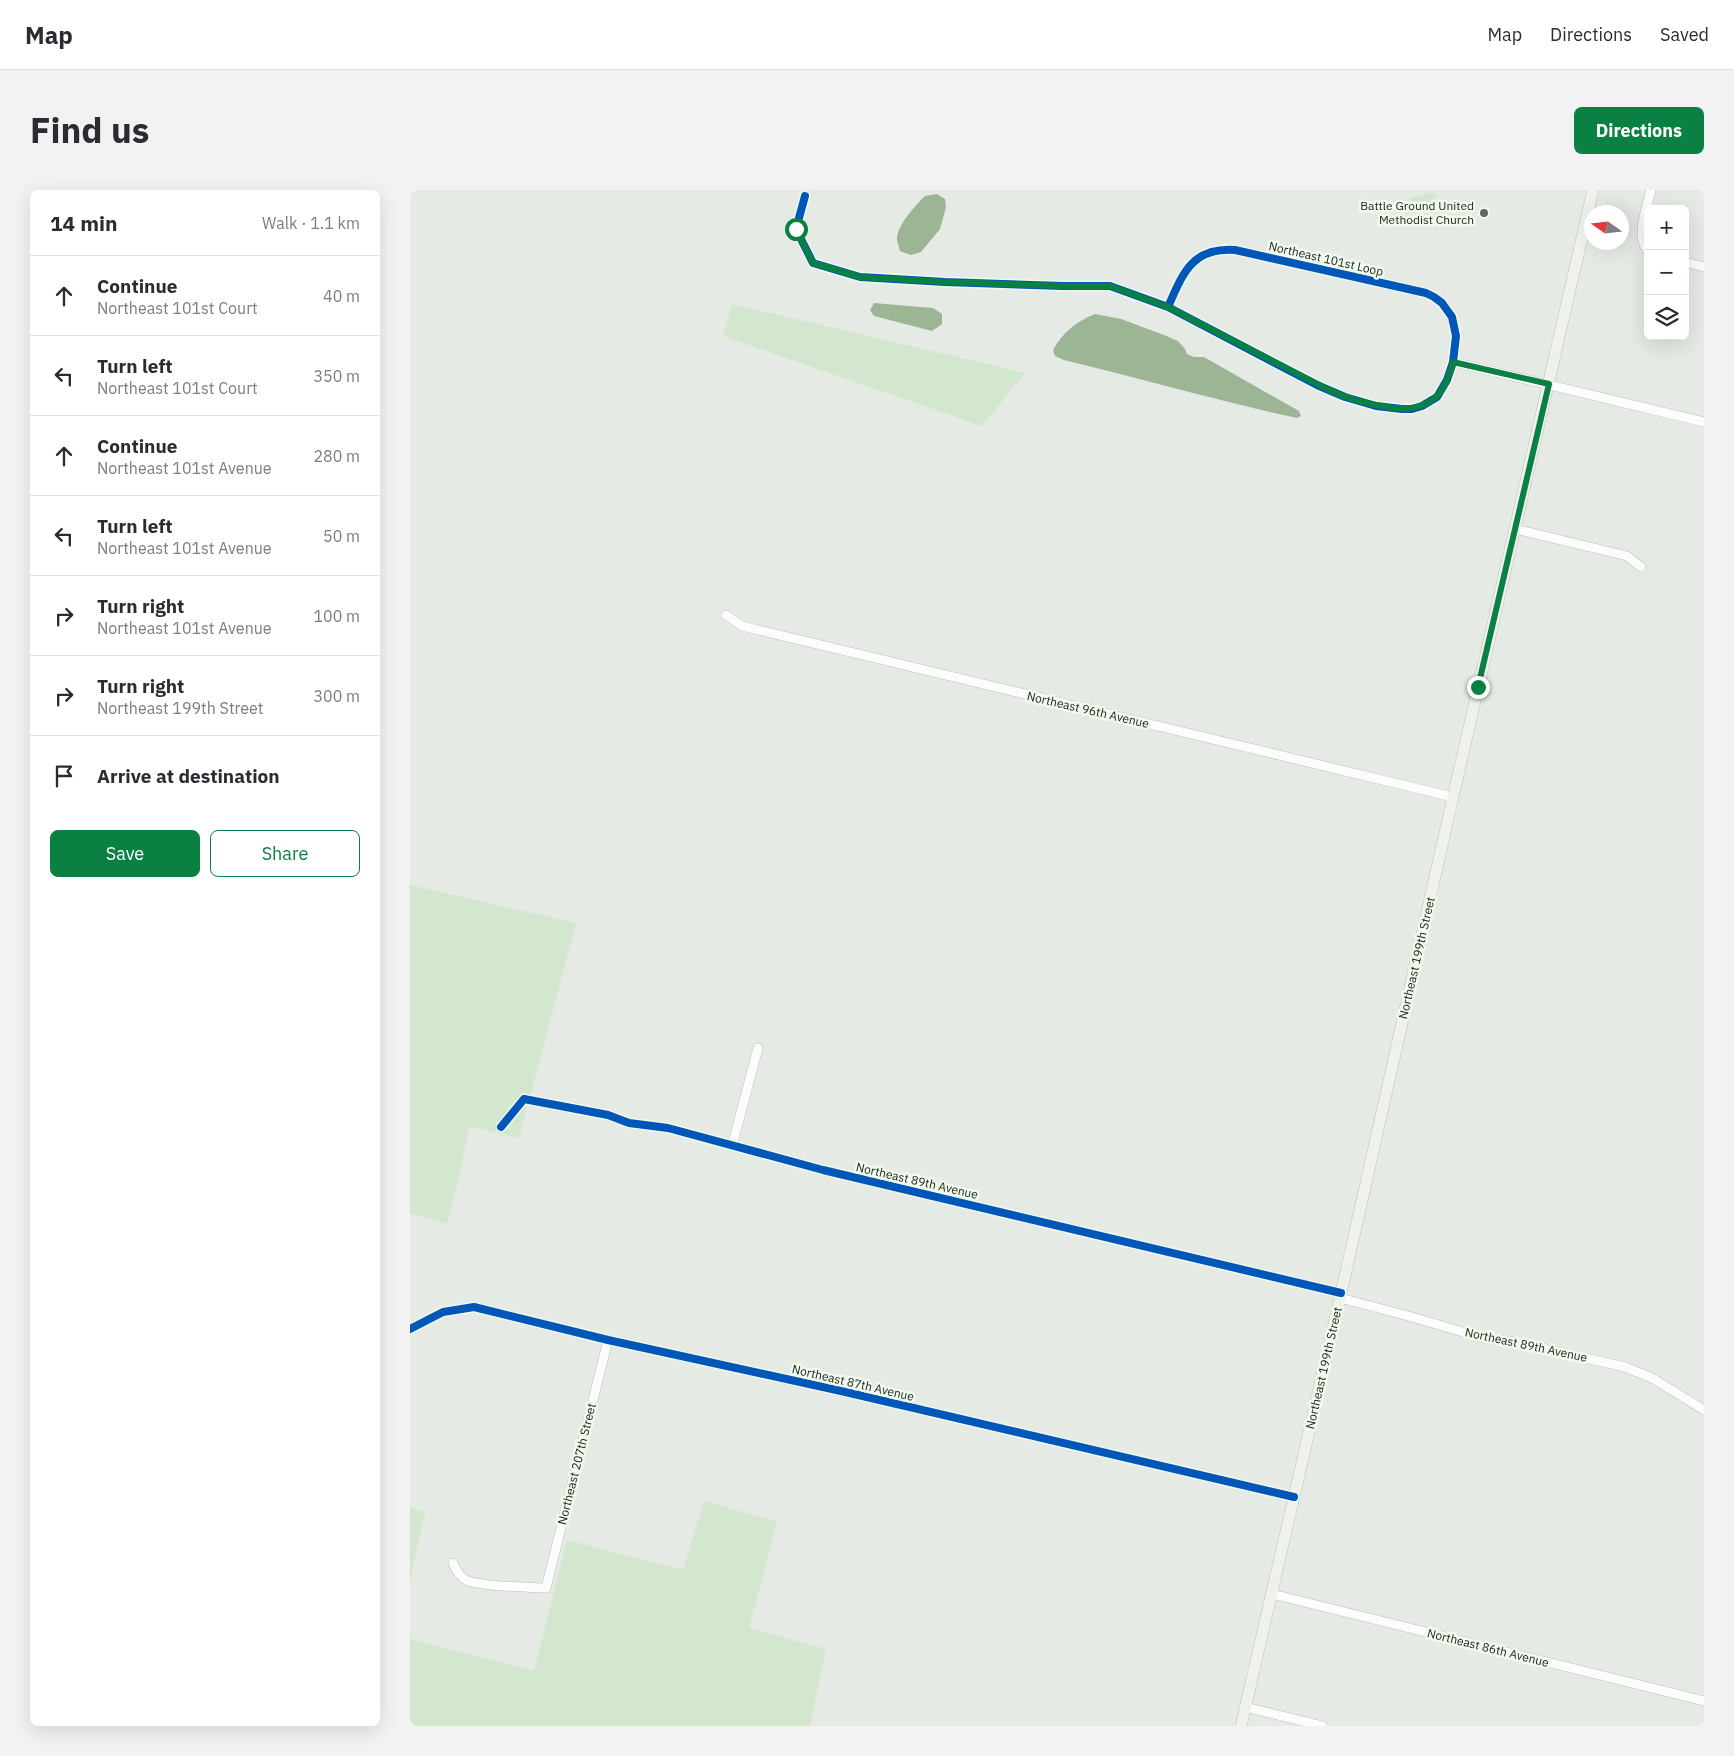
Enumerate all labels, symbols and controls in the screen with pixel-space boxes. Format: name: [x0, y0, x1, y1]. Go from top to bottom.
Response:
text: Map: [25, 19, 73, 51]
text: Map: [1487, 23, 1522, 46]
text: Directions: [1550, 23, 1632, 46]
text: Saved: [1660, 23, 1709, 46]
text: Find us: [30, 107, 149, 153]
button: Directions: [1574, 107, 1704, 154]
place label: Battle Ground United Methodist Church: [1360, 198, 1474, 227]
north arrow: [1584, 205, 1629, 250]
map controls: [1644, 205, 1689, 340]
button: +: [1644, 205, 1689, 250]
marker: Battle Ground United Methodist Church: [1478, 207, 1490, 219]
text: 14 min: [50, 209, 117, 237]
text: Walk · 1.1 km: [262, 213, 360, 233]
route start: [785, 218, 808, 241]
street label: Northeast 101st Loop: [1267, 238, 1385, 279]
button: −: [1644, 250, 1689, 295]
text: Continue: [97, 274, 177, 298]
icon: ahead: [50, 282, 78, 310]
text: 40 m: [323, 286, 360, 306]
button: layers: [1644, 295, 1689, 340]
text: Northeast 101st Court: [97, 298, 258, 318]
text: Turn left: [97, 354, 173, 378]
icon: left: [50, 362, 78, 390]
text: 350 m: [313, 366, 360, 386]
text: Northeast 101st Court: [97, 378, 258, 398]
text: Continue: [97, 434, 177, 458]
icon: ahead: [50, 442, 78, 470]
text: 280 m: [313, 446, 360, 466]
text: Northeast 101st Avenue: [97, 458, 272, 478]
text: Turn left: [97, 514, 173, 538]
icon: left: [50, 522, 78, 550]
text: 50 m: [323, 526, 360, 546]
text: Northeast 101st Avenue: [97, 538, 272, 558]
text: Turn right: [97, 594, 184, 618]
icon: right: [50, 602, 78, 630]
text: 100 m: [313, 606, 360, 626]
text: Northeast 101st Avenue: [97, 618, 272, 638]
text: Turn right: [97, 674, 184, 698]
route end: [1467, 676, 1490, 699]
icon: right: [50, 682, 78, 710]
text: 300 m: [313, 686, 360, 706]
street label: Northeast 96th Avenue: [1026, 688, 1151, 731]
text: Northeast 199th Street: [97, 698, 263, 718]
icon: arrive: [50, 762, 78, 790]
text: Arrive at destination: [97, 764, 280, 788]
button: Save: [50, 830, 200, 877]
button: Share: [210, 830, 360, 877]
street label: Northeast 199th Street: [1395, 895, 1438, 1020]
street label: Northeast 89th Avenue: [855, 1159, 980, 1202]
street label: Northeast 199th Street: [1302, 1305, 1345, 1430]
street label: Northeast 89th Avenue: [1463, 1324, 1589, 1365]
street label: Northeast 87th Avenue: [791, 1361, 916, 1404]
street label: Northeast 207th Street: [554, 1401, 599, 1526]
street label: Northeast 86th Avenue: [1426, 1625, 1551, 1670]

